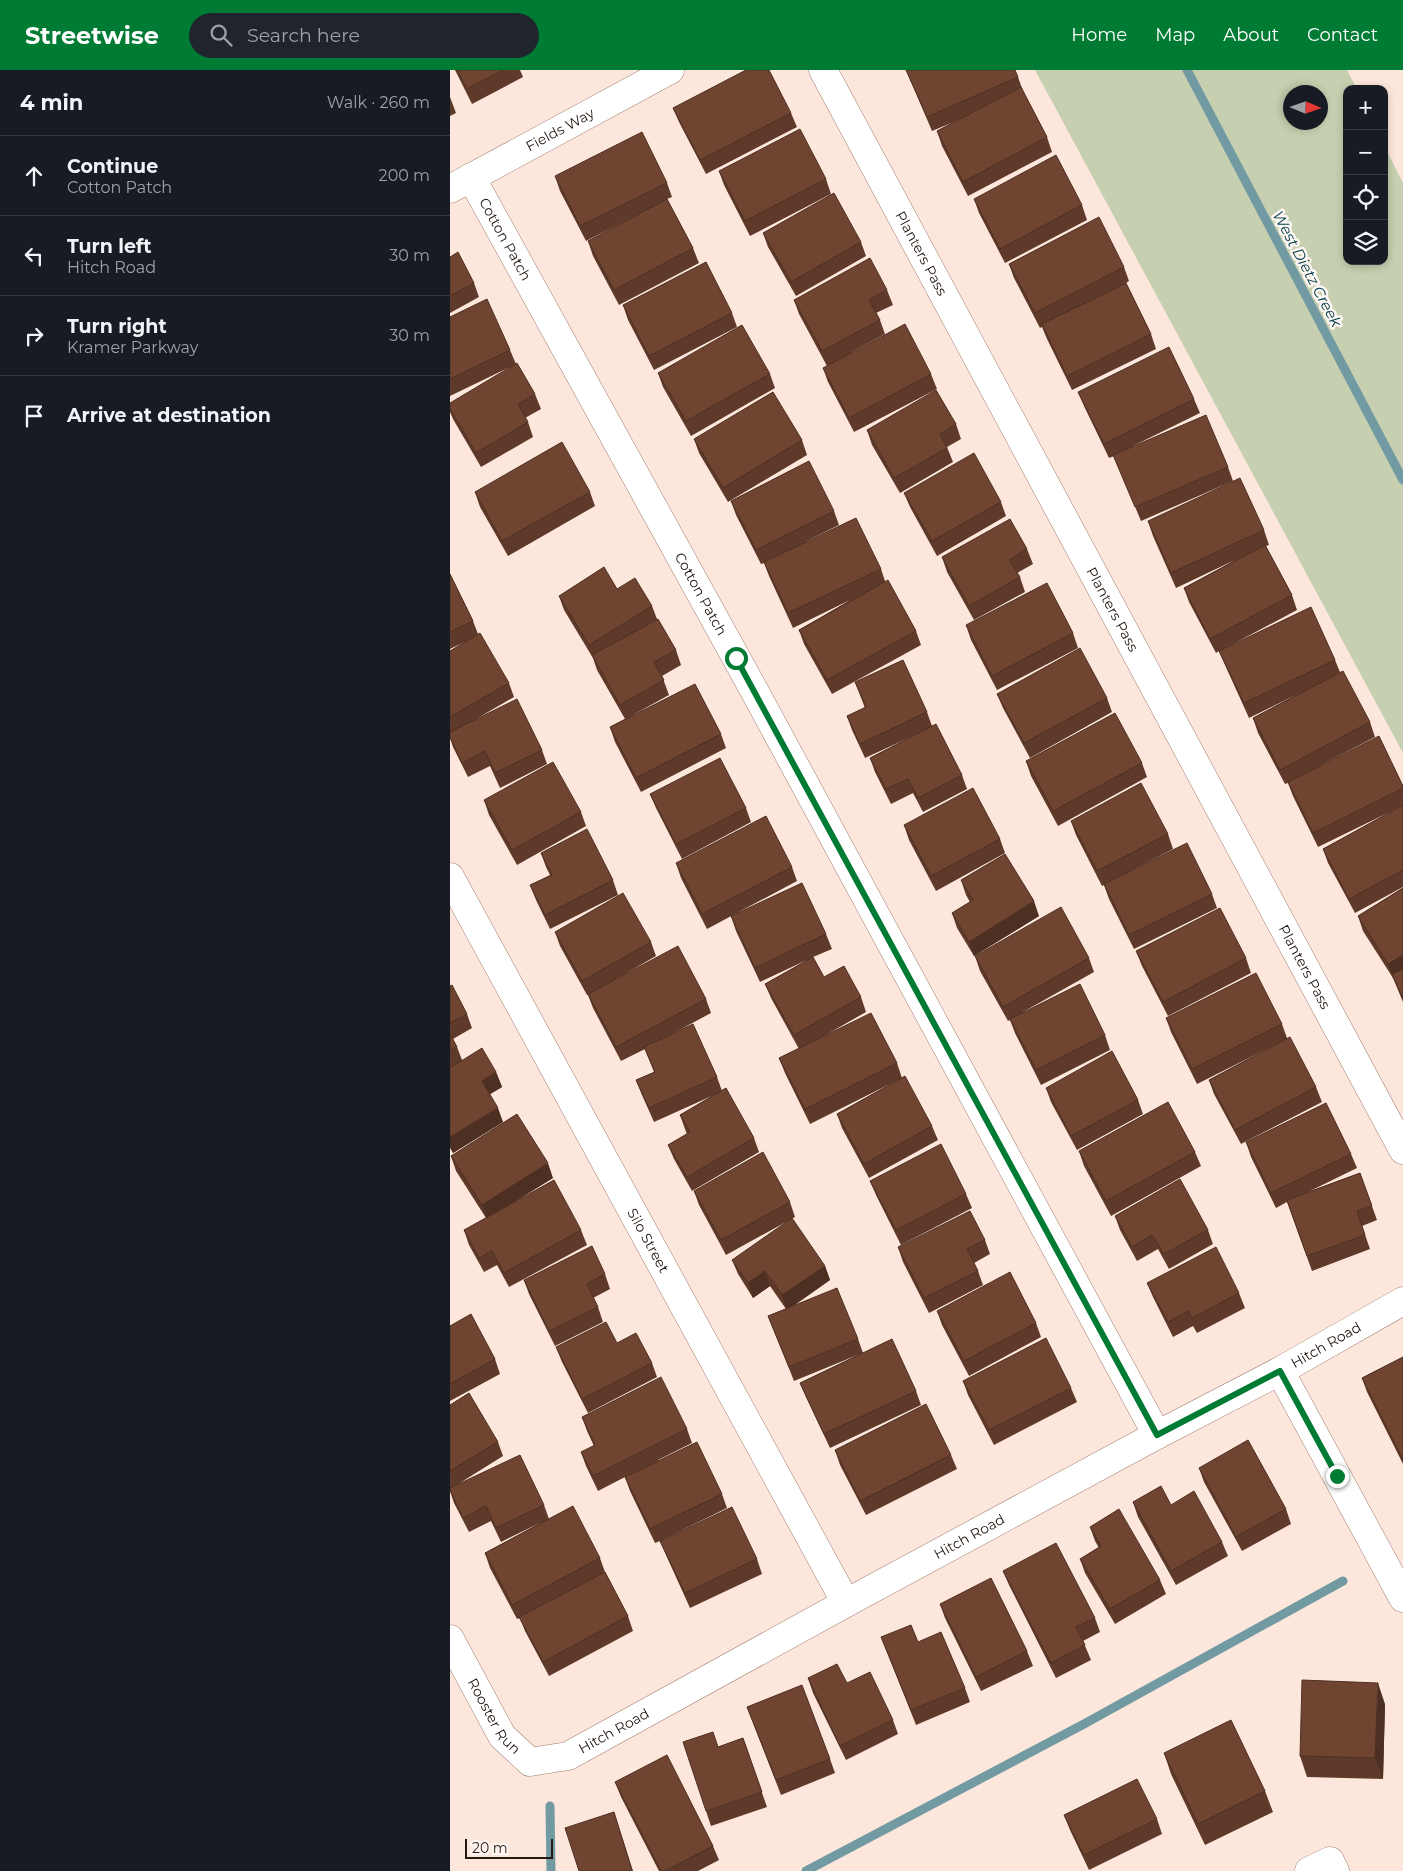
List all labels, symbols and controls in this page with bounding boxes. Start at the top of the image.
search box [189,13,539,58]
text: Streetwise [25,21,159,50]
icon: search [207,21,235,49]
text: Search here [247,24,360,47]
text: Home [1071,24,1127,46]
text: Map [1155,24,1195,46]
text: About [1223,24,1279,46]
text: Contact [1307,24,1378,46]
north arrow [1283,85,1328,130]
map controls [1343,85,1388,265]
button: + [1343,85,1388,130]
text: 4 min [20,90,83,115]
text: Walk · 260 m [327,93,430,112]
street label: Fields Way [523,104,598,155]
button: − [1343,130,1388,175]
text: Continue [67,155,158,178]
icon: ahead [20,162,48,190]
text: 200 m [379,166,430,185]
button: locate [1343,175,1388,220]
text: Cotton Patch [67,178,172,197]
street label: Cotton Patch [475,195,535,284]
water label: West Dietz Creek [1269,207,1347,331]
street label: Planters Pass [891,208,952,299]
button: layers [1343,220,1388,265]
text: Turn left [67,235,152,258]
icon: left [20,242,48,270]
text: 30 m [389,246,430,265]
text: Hitch Road [67,258,156,277]
text: Turn right [67,315,167,338]
icon: right [20,322,48,350]
text: 30 m [389,326,430,345]
text: Kramer Parkway [67,338,198,357]
icon: arrive [20,402,48,430]
text: Arrive at destination [67,404,271,427]
street label: Cotton Patch [671,549,731,638]
street label: Planters Pass [1083,564,1143,655]
route start [725,647,748,670]
street label: Planters Pass [1275,921,1335,1012]
street label: Silo Street [623,1205,673,1276]
street label: Hitch Road [1288,1318,1364,1372]
route end [1326,1465,1349,1488]
street label: Hitch Road [931,1510,1008,1563]
street label: Rooster Run [464,1675,524,1758]
street label: Hitch Road [575,1704,652,1757]
scale bar [465,1836,552,1859]
text: 20 m [472,1839,508,1857]

